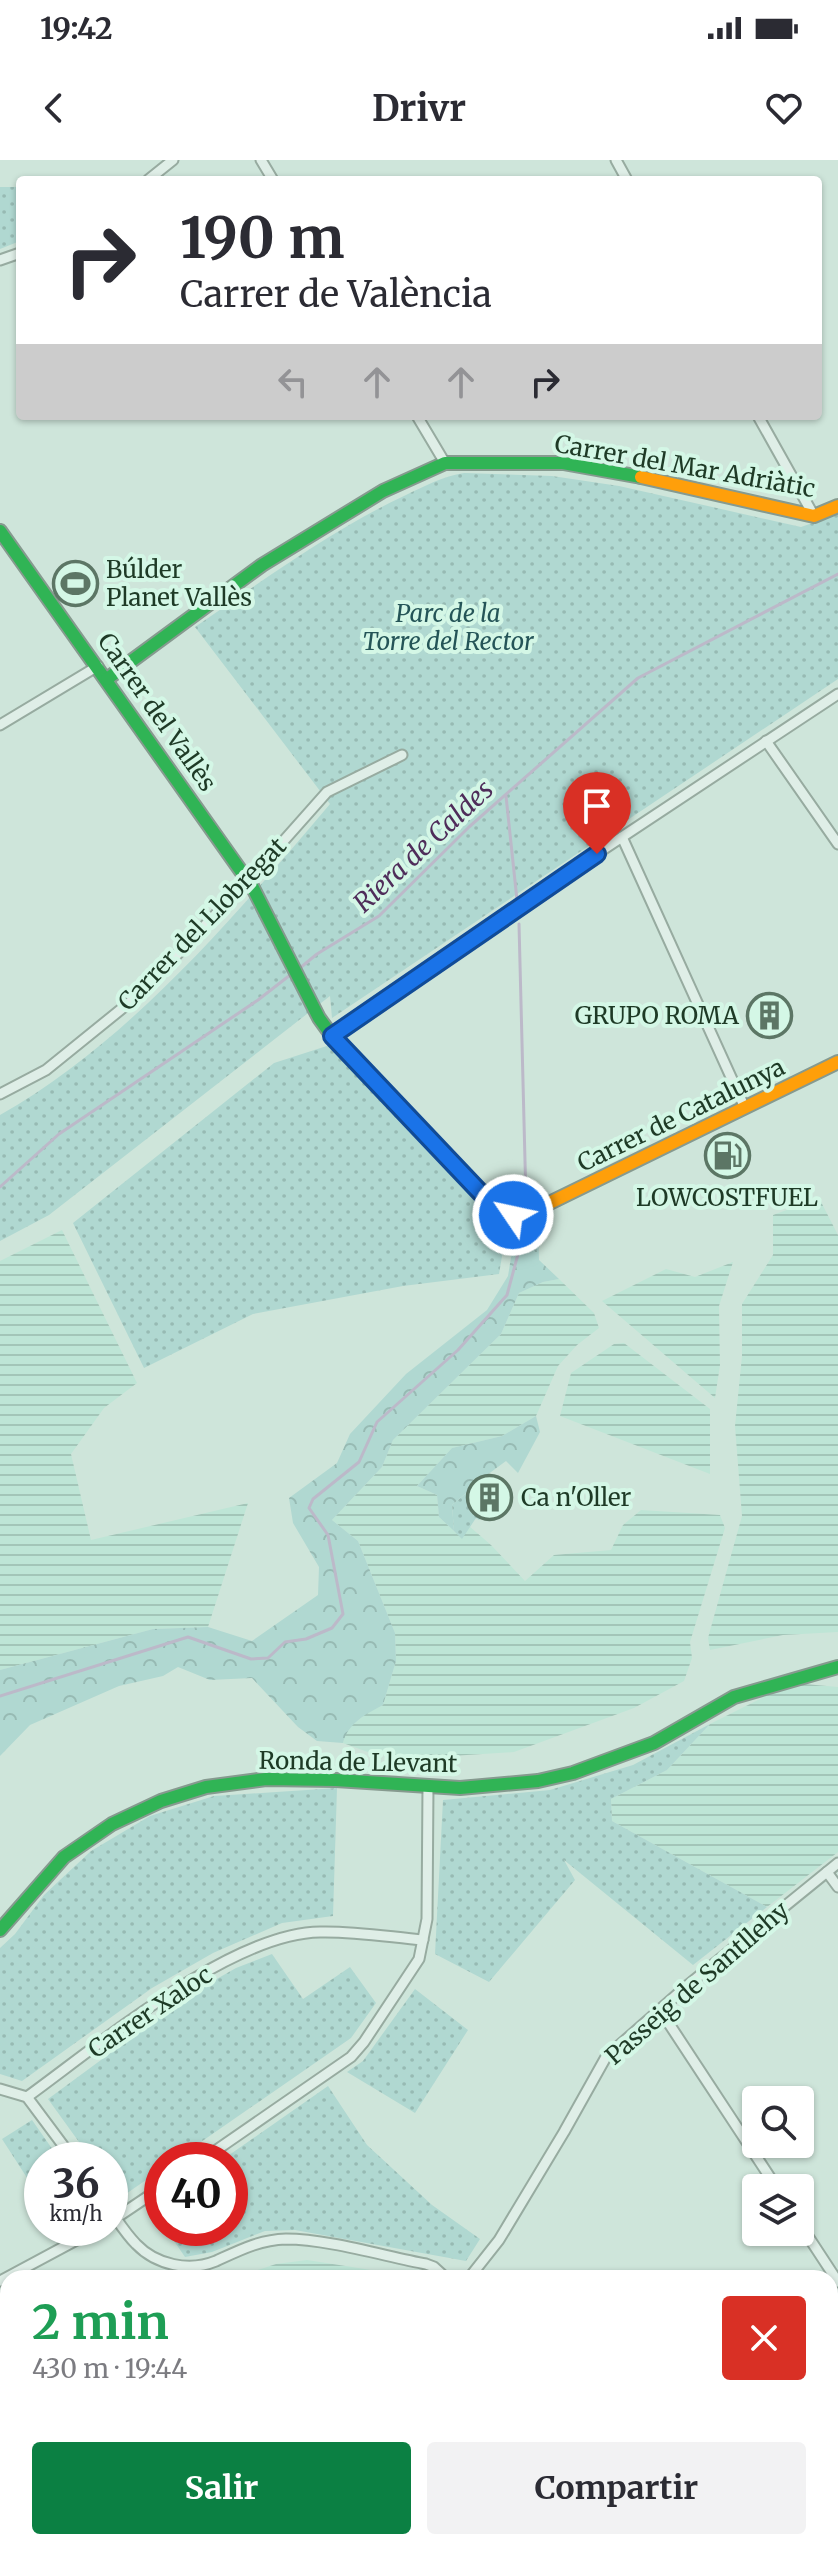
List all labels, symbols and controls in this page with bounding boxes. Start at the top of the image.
text: 19:42 [40,9,113,47]
icon: back [32,86,76,130]
text: Drivr [372,86,466,131]
icon: heart [762,86,806,130]
text: 190 m [180,203,345,273]
icon: right [48,208,152,312]
text: Carrer de València [180,272,492,317]
icon: left [271,360,315,404]
icon: ahead [355,360,399,404]
icon: ahead [439,360,483,404]
icon: right [523,360,567,404]
street label: Carrer del Mar Adriàtic [552,428,818,504]
place label: Búlder Planet Vallès [106,554,252,613]
sports icon: Búlder Planet Vallès [51,559,99,607]
park label: Parc de la Torre del Rector [362,598,535,657]
street label: Carrer del Vallès [91,627,223,797]
pin [563,772,631,854]
water label: Riera de Caldes [346,773,500,919]
icon: arrive [575,784,619,828]
street label: Carrer del Llobregat [111,830,293,1017]
building icon: GRUPO ROMA [746,991,794,1039]
place label: GRUPO ROMA [575,1000,740,1031]
street label: Carrer de Catalunya [572,1051,790,1179]
fuel station icon: LOWCOSTFUEL [703,1131,751,1179]
position arrow [471,1173,555,1257]
place label: LOWCOSTFUEL [636,1182,818,1213]
building icon: Ca n'Oller [466,1473,514,1521]
place label: Ca n'Oller [521,1482,632,1513]
street label: Ronda de Llevant [258,1745,458,1779]
street label: Passeig de Santllehy [599,1895,795,2071]
street label: Carrer Xaloc [82,1959,218,2065]
map controls [742,2086,814,2246]
button: search [742,2086,814,2158]
speed limit sign: 40 [144,2142,248,2246]
text: 36 [52,2159,100,2209]
button: layers [742,2174,814,2246]
text: km/h [50,2201,102,2226]
text: 2 min [32,2292,169,2352]
button: close [722,2296,806,2380]
text: 430 m · 19:44 [32,2352,187,2385]
button: Salir [32,2442,411,2534]
button: Compartir [427,2442,806,2534]

